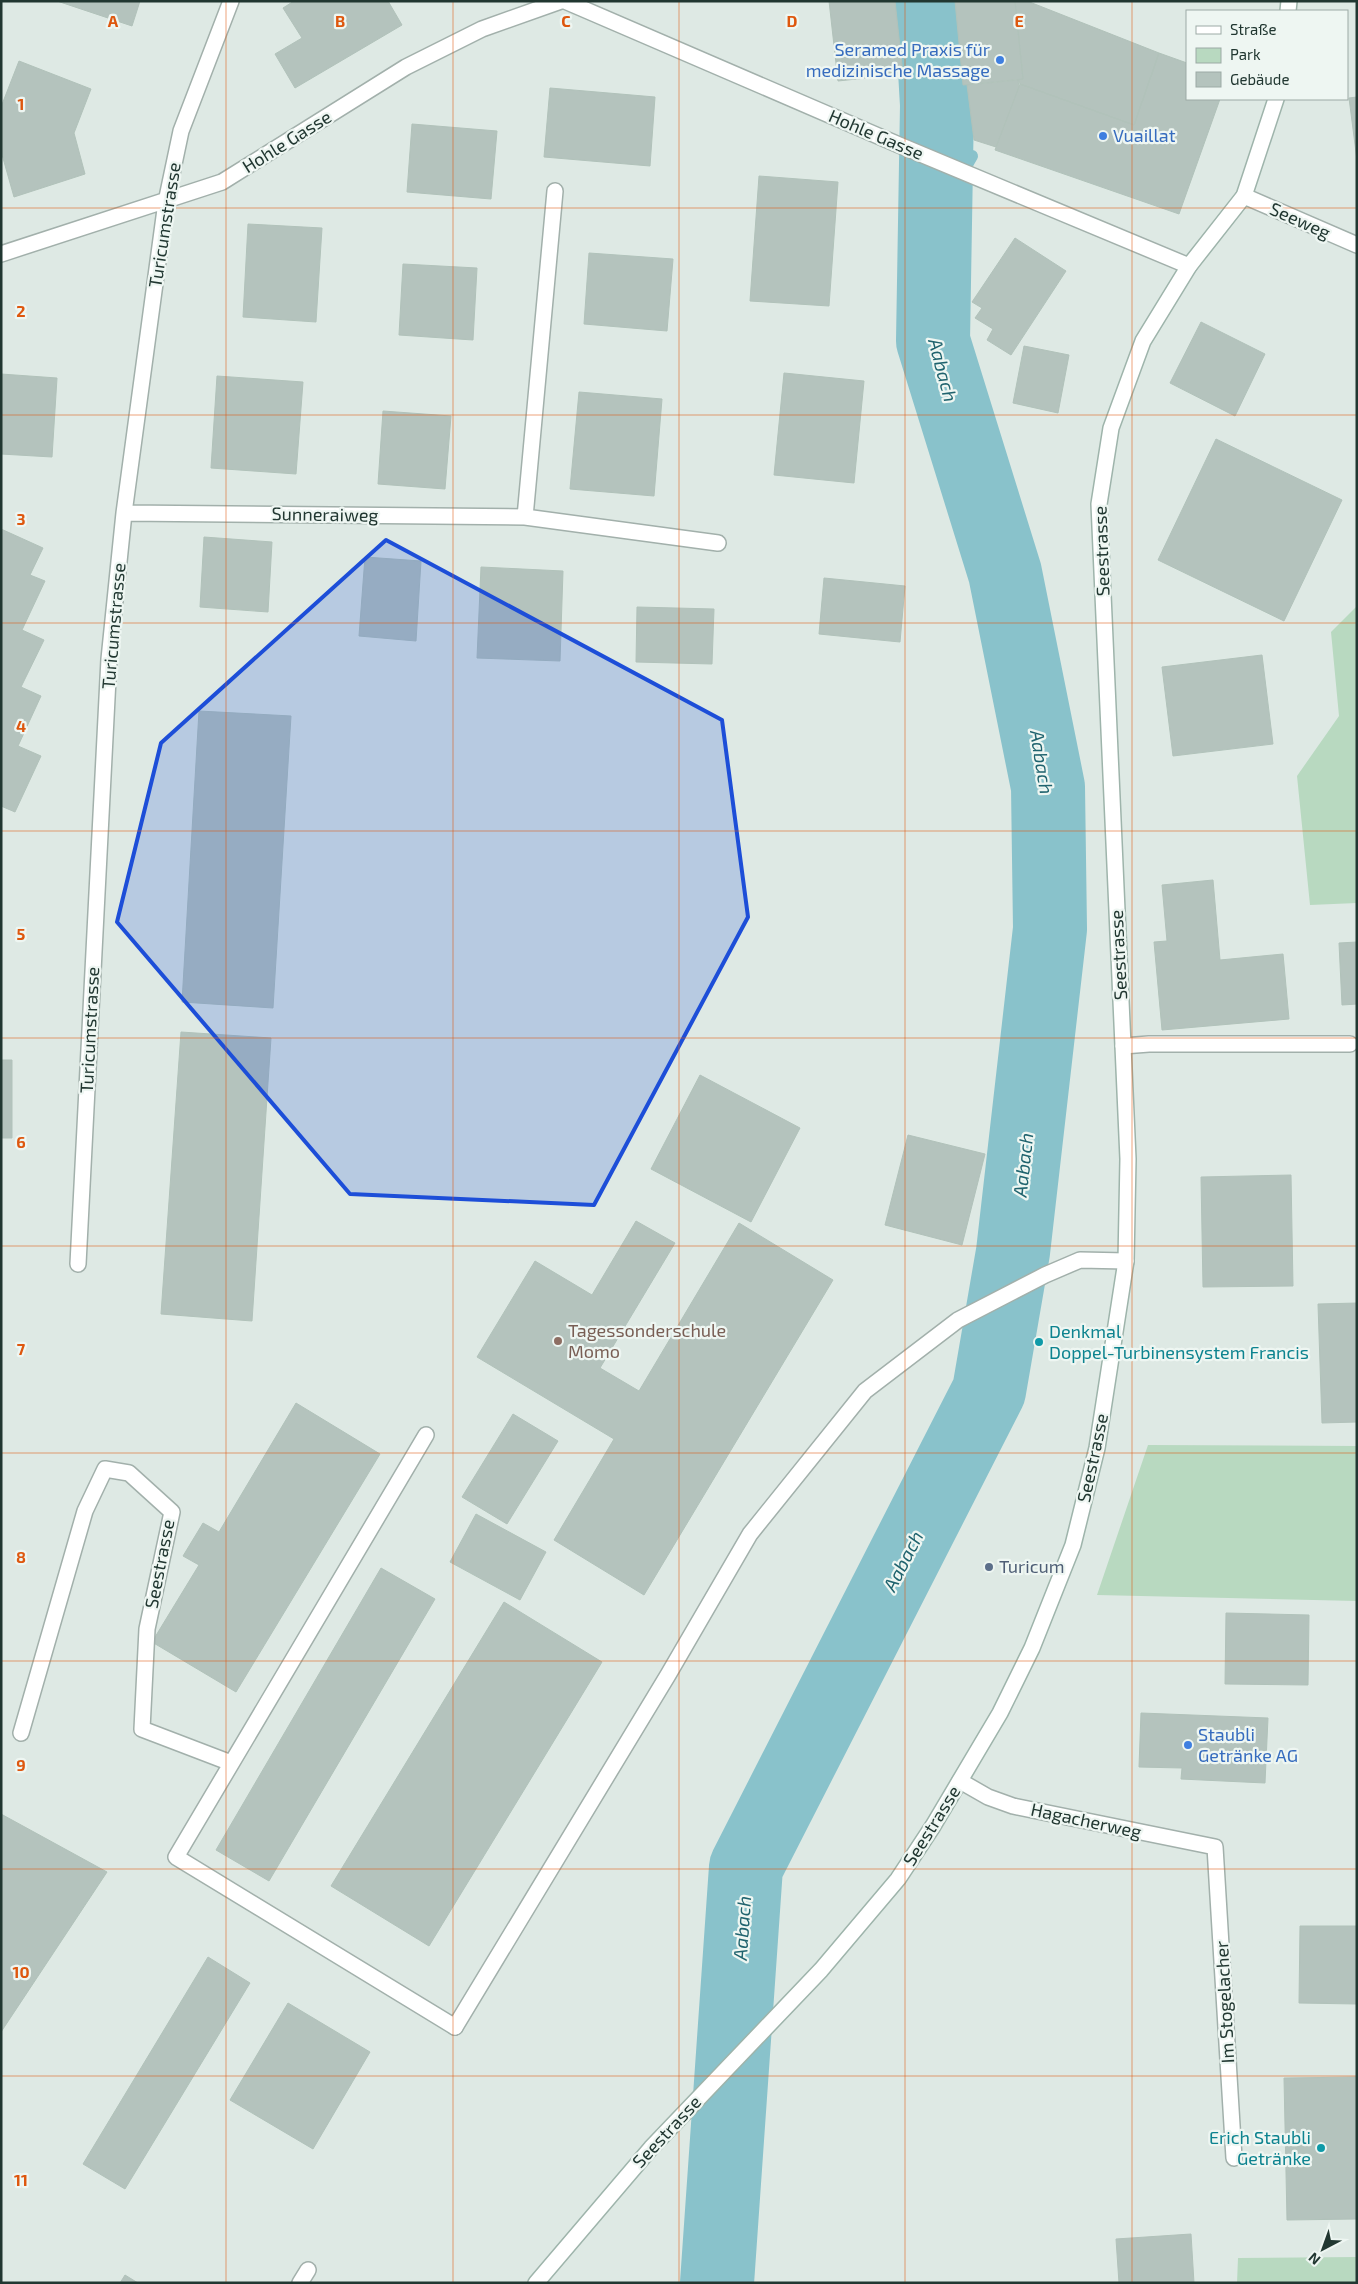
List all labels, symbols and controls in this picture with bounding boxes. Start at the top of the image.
legend [1186,10,1348,100]
text: A [108,11,119,30]
text: B [335,11,345,30]
text: C [561,11,571,30]
text: D [787,11,798,30]
text: E [1014,11,1024,30]
text: Straße [1230,20,1276,38]
place label: Seramed Praxis für medizinische Massage [806,38,990,81]
text: Park [1230,45,1261,63]
marker: Seramed Praxis für medizinische Massage [994,54,1006,66]
text: Gebäude [1230,70,1289,88]
text: 1 [18,94,24,113]
street label: Hohle Gasse [826,104,927,164]
street label: Hohle Gasse [238,105,335,177]
place label: Vuaillat [1113,124,1176,146]
marker: Vuaillat [1097,130,1109,142]
street label: Turicumstrasse [143,161,185,289]
street label: Seeweg [1267,197,1334,243]
text: 2 [16,301,26,320]
water label: Aabach [924,335,963,404]
street label: Sunneraiweg [271,502,379,526]
street label: Seestrasse [1088,505,1114,597]
text: 3 [16,509,26,528]
street label: Turicumstrasse [97,562,129,690]
text: 4 [16,716,26,735]
water label: Aabach [1026,727,1059,796]
street label: Seestrasse [1105,909,1131,1001]
text: 5 [17,924,26,943]
street label: Turicumstrasse [75,966,103,1094]
text: 6 [16,1132,26,1151]
water label: Aabach [1008,1132,1037,1199]
place label: Tagessonderschule Momo [568,1319,726,1362]
place label: Denkmal Doppel-Turbinensystem Francis [1049,1320,1309,1363]
marker: Tagessonderschule Momo [552,1335,564,1347]
marker: Denkmal Doppel-Turbinensystem Francis [1033,1336,1045,1348]
text: 7 [17,1339,26,1358]
street label: Seestrasse [1072,1411,1112,1504]
street label: Seestrasse [140,1517,178,1610]
water label: Aabach [877,1527,927,1596]
text: 8 [16,1547,26,1566]
place label: Turicum [999,1555,1065,1577]
marker: Turicum [983,1561,995,1573]
place label: Staubli Getränke AG [1198,1723,1298,1766]
marker: Staubli Getränke AG [1182,1739,1194,1751]
text: 9 [16,1755,26,1774]
street label: Seestrasse [898,1781,964,1870]
street label: Hagacherweg [1029,1798,1143,1842]
water label: Aabach [728,1895,755,1962]
street label: Im Stogelacher [1210,1940,1238,2064]
text: 10 [12,1962,30,1981]
street label: Seestrasse [627,2091,705,2172]
place label: Erich Staubli Getränke [1209,2126,1311,2169]
marker: Erich Staubli Getränke [1315,2142,1327,2154]
text: 11 [14,2170,28,2189]
north arrow [1298,2224,1348,2274]
text: N [1305,2249,1324,2269]

